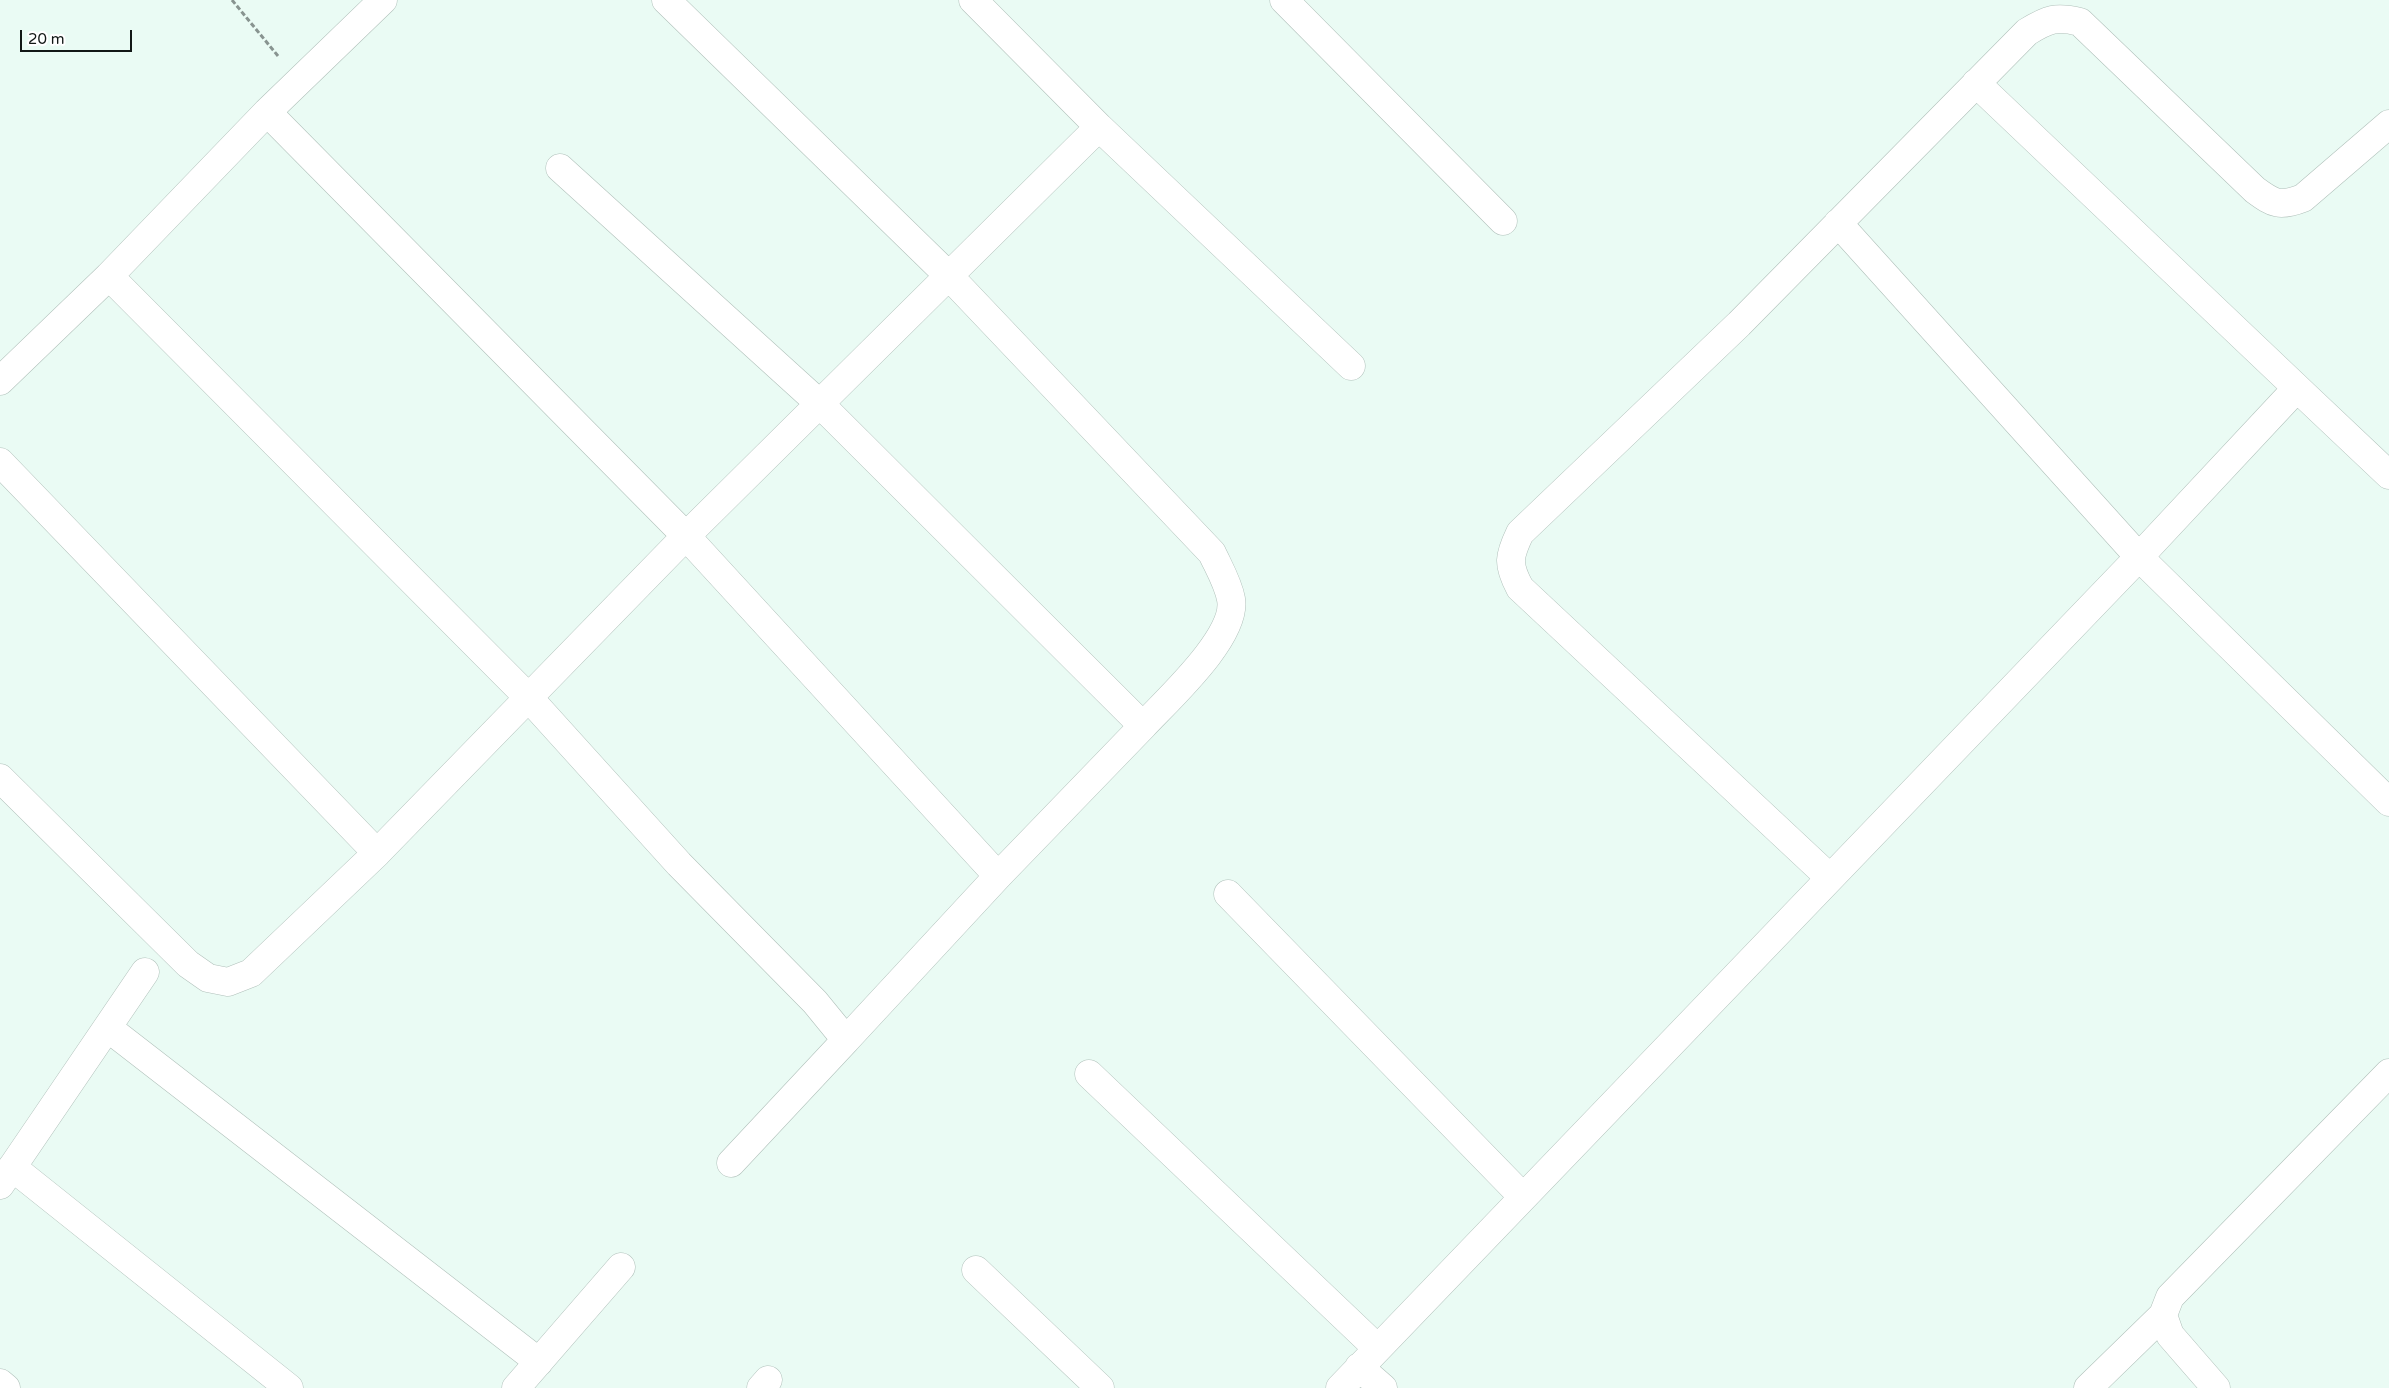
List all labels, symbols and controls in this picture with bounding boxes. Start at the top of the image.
scale bar [22,20,135,52]
text: 20 m [28,30,65,48]

